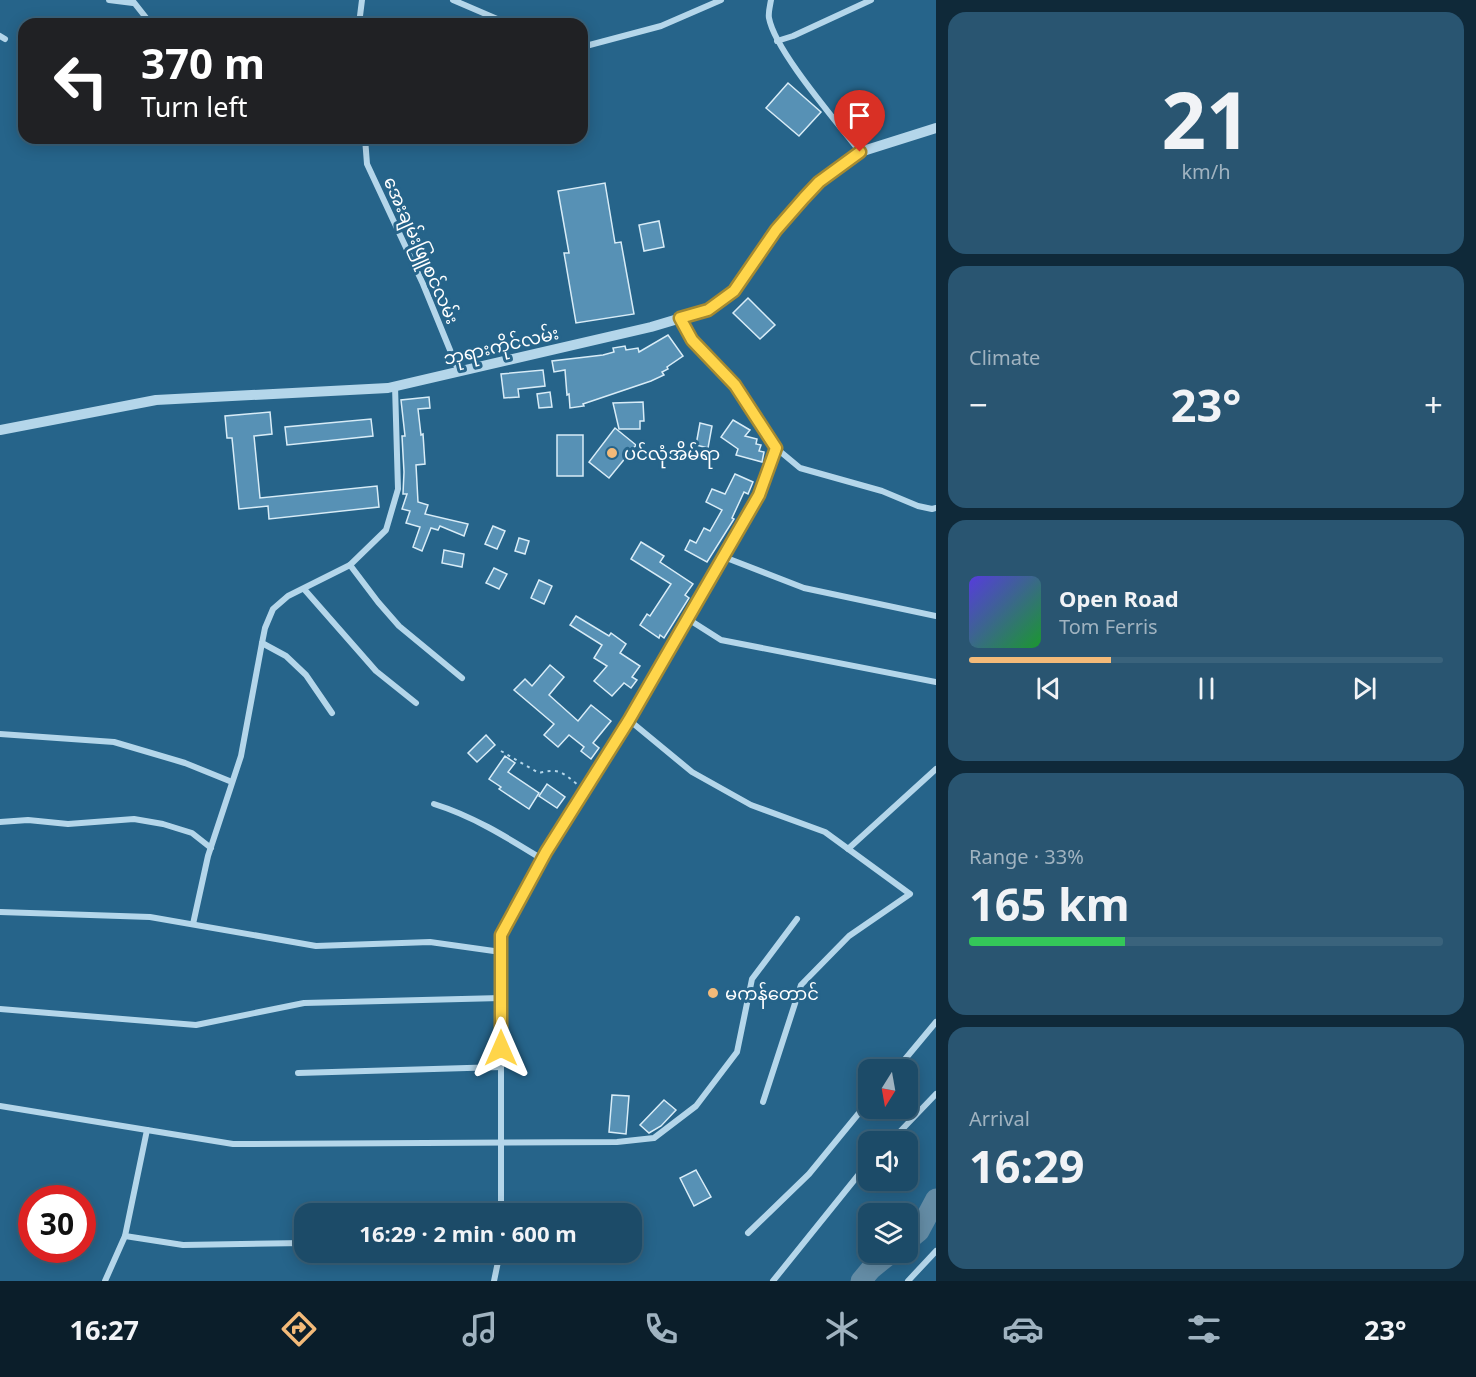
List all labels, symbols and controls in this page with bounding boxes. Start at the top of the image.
text: 370 m [141,34,265,91]
icon: left [42,42,120,120]
text: 21 [1161,66,1251,172]
text: Turn left [141,88,247,125]
pin [834,90,885,152]
icon: arrive [843,99,876,132]
text: km/h [1181,158,1231,185]
street label: အေးချမ်းဖြူစင်လမ်း [375,173,465,329]
street label: ဘုရားကိုင်လမ်း [441,319,562,374]
text: Climate [969,344,1040,371]
text: 23° [1171,374,1241,435]
text: − [969,382,988,427]
text: + [1424,382,1443,427]
place label: ပင်လုံအိမ်ရာ [624,440,720,469]
marker: ပင်လုံအိမ်ရာ [605,446,619,460]
text: Open Road [1059,583,1179,613]
text: Tom Ferris [1059,613,1158,640]
icon: previous [1032,672,1065,705]
icon: pause [1190,672,1223,705]
icon: next [1348,672,1381,705]
text: Range · 33% [969,843,1084,870]
text: 165 km [969,873,1130,934]
place label: မကန်တောင် [725,981,819,1009]
marker: မကန်တောင် [706,986,720,1000]
position arrow [469,1016,533,1080]
north arrow [858,1059,918,1119]
map controls [858,1059,918,1263]
text: Arrival [969,1105,1030,1132]
button: sound [858,1131,918,1191]
text: 16:29 [969,1135,1085,1196]
speed limit sign: 30 [18,1185,96,1263]
button: layers [858,1203,918,1263]
text: 16:29 · 2 min · 600 m [359,1218,577,1248]
icon: directions [278,1308,320,1350]
icon: music [459,1308,501,1350]
icon: phone [640,1308,682,1350]
icon: climate [821,1308,863,1350]
icon: car [1002,1308,1044,1350]
icon: filters [1183,1308,1225,1350]
text: 16:27 [70,1311,139,1348]
text: 23° [1364,1311,1406,1348]

